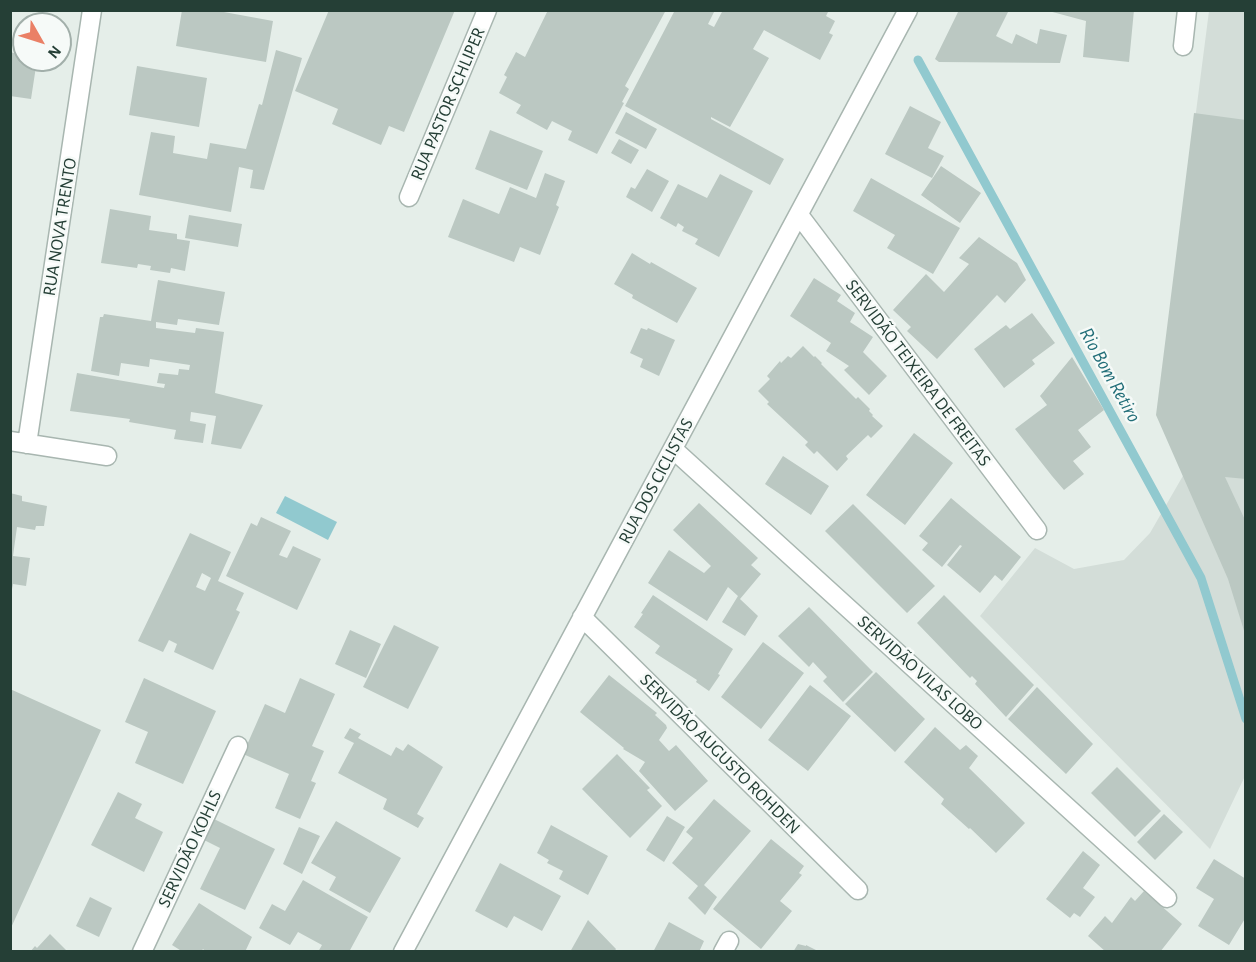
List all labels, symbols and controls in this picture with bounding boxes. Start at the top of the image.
north arrow [12,12,72,72]
street label: RUA PASTOR SCHLIPER [406,24,490,184]
text: N [45,43,64,61]
street label: RUA NOVA TRENTO [38,157,82,297]
street label: SERVIDÃO TEIXEIRA DE FREITAS [841,275,995,471]
water label: Rio Bom Retiro [1074,323,1146,427]
street label: RUA DOS CICLISTAS [614,415,698,547]
street label: SERVIDÃO VILAS LOBO [853,611,987,735]
street label: SERVIDÃO AUGUSTO ROHDEN [635,669,805,839]
street label: SERVIDÃO KOHLS [153,787,227,911]

